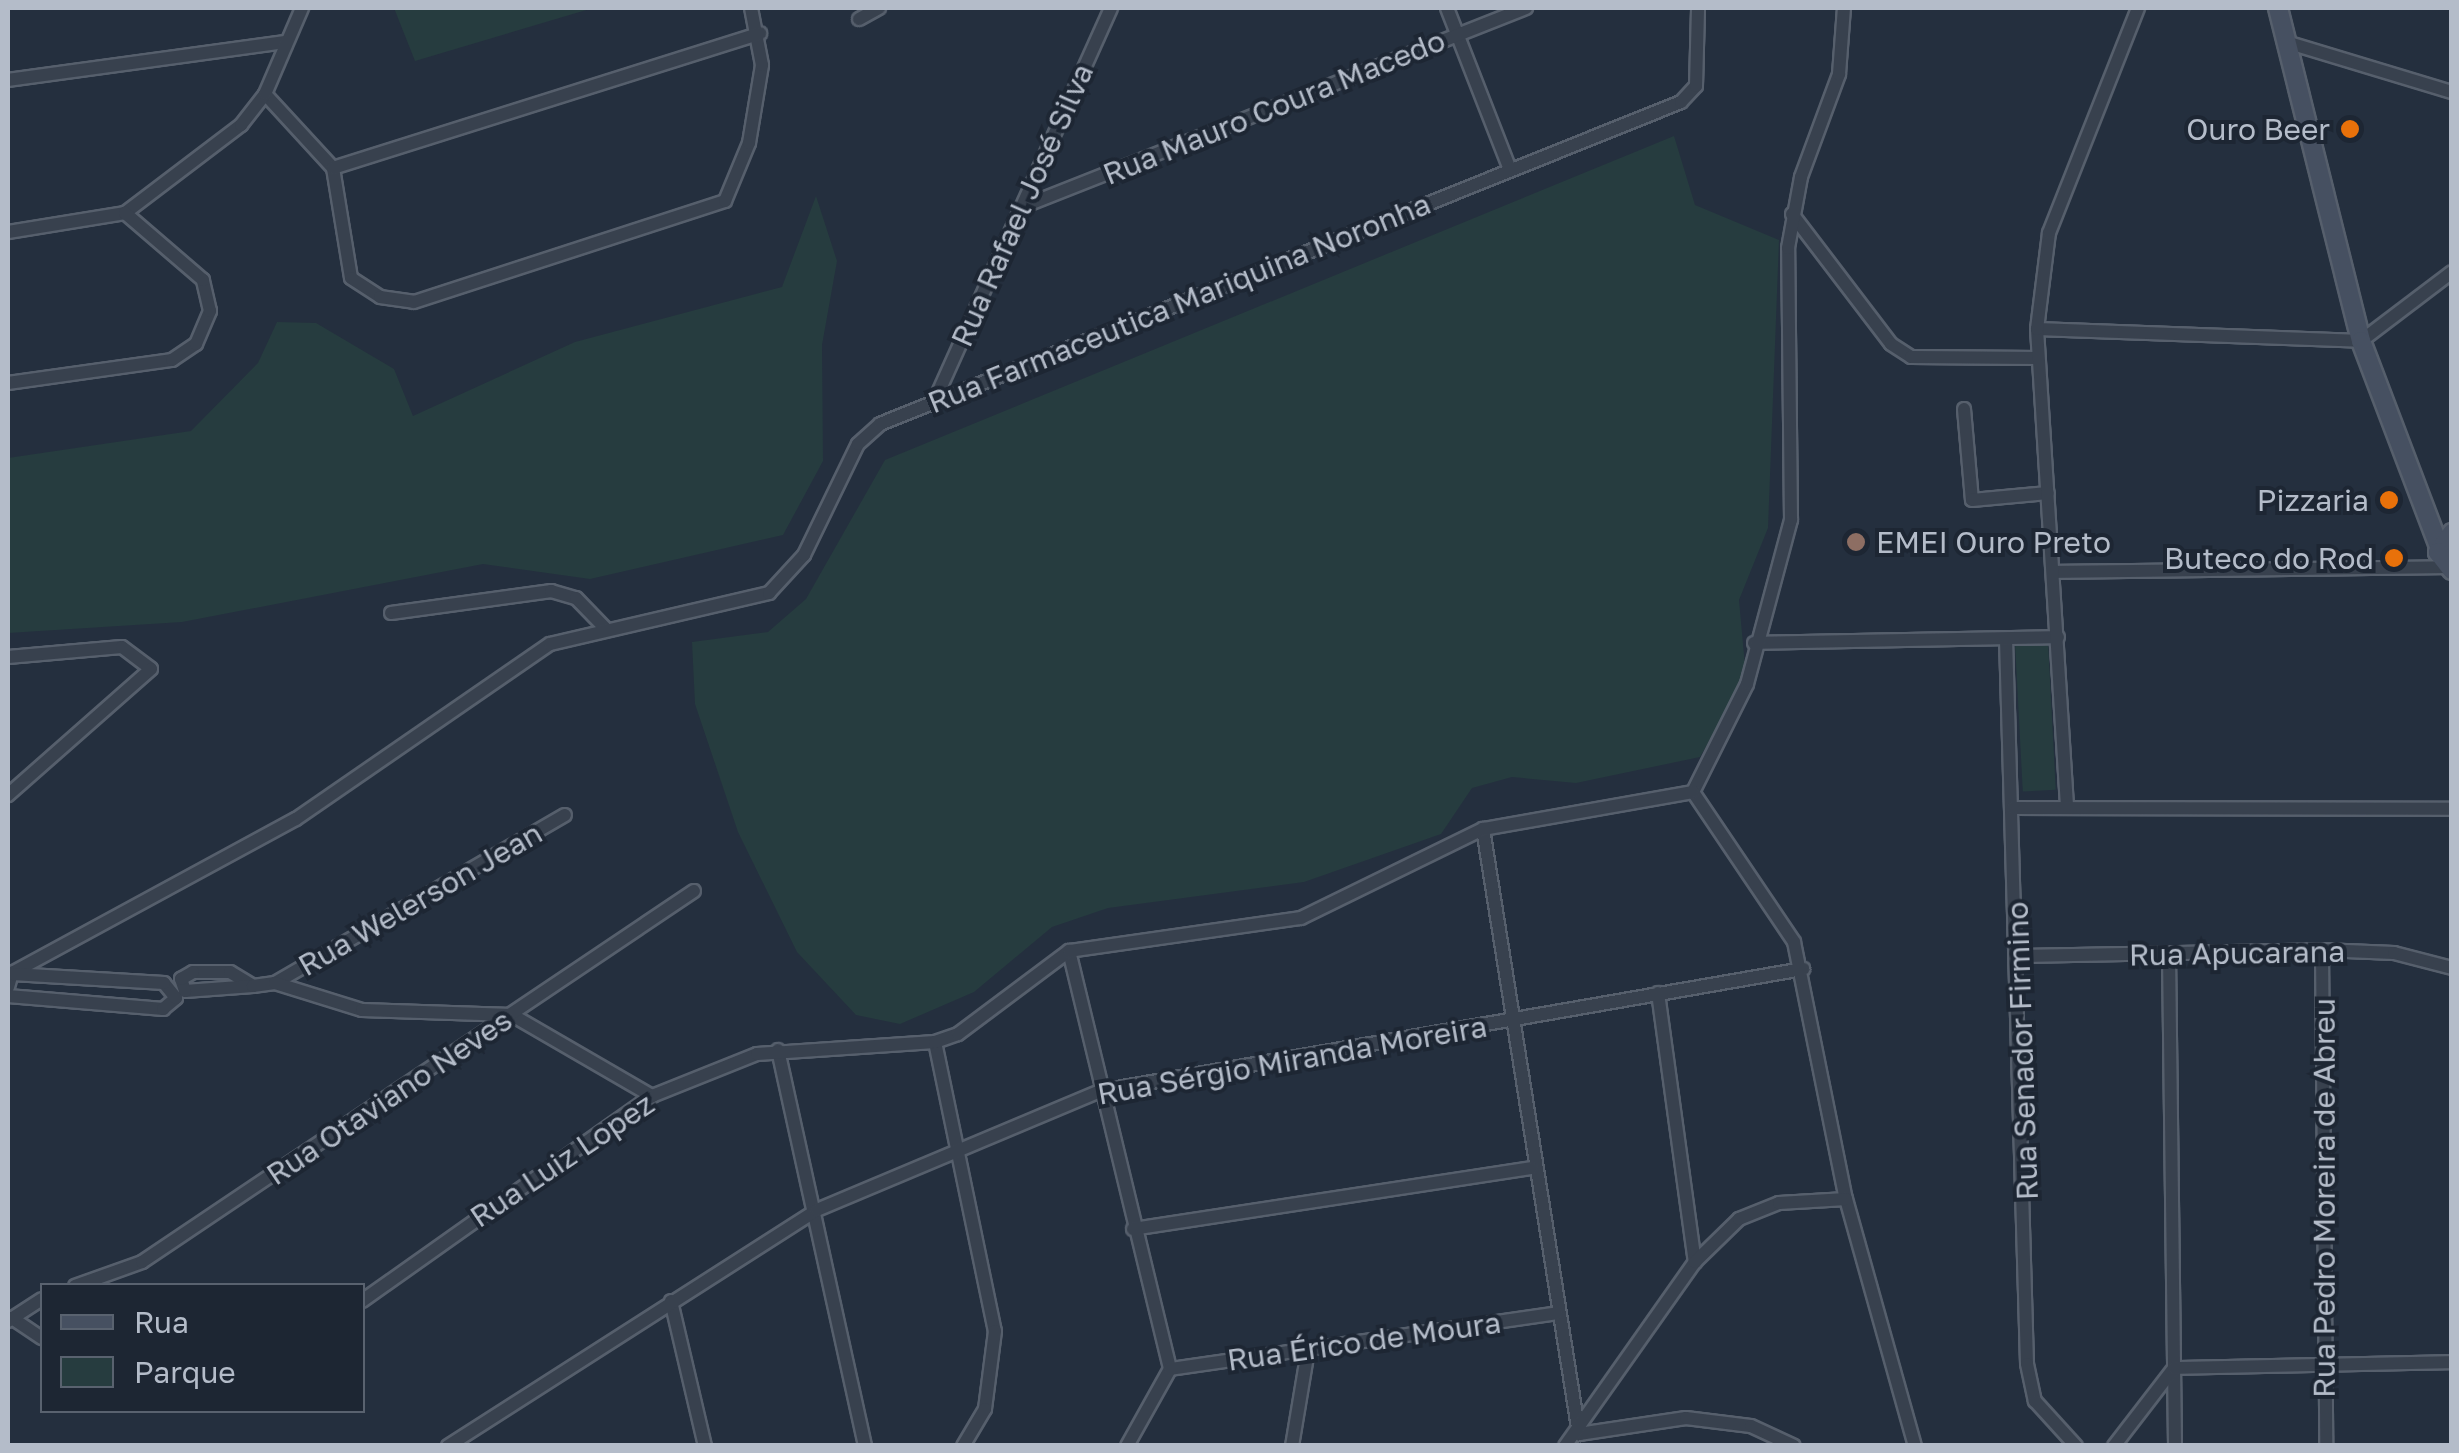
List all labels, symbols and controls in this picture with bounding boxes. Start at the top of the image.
street label: Rua Mauro Coura Macedo [1098,22,1450,192]
street label: Rua Rafael José Silva [943,58,1101,352]
place label: Ouro Beer [2186,111,2330,147]
marker: Ouro Beer [2339,118,2361,140]
street label: Rua Farmaceutica Mariquina Noronha [923,185,1435,421]
place label: Pizzaria [2257,482,2369,518]
marker: Pizzaria [2378,489,2400,511]
place label: EMEI Ouro Preto [1876,524,2111,560]
marker: EMEI Ouro Preto [1845,531,1867,553]
place label: Buteco do Rod [2164,540,2374,576]
marker: Buteco do Rod [2383,547,2405,569]
street label: Rua Welerson Jean [292,815,548,983]
street label: Rua Senador Firmino [1999,901,2045,1201]
street label: Rua Apucarana [2129,933,2345,973]
street label: Rua Pedro Moreira de Abreu [2306,998,2342,1398]
street label: Rua Otaviano Neves [260,1002,518,1192]
street label: Rua Sérgio Miranda Moreira [1094,1008,1490,1112]
street label: Rua Luiz Lopez [463,1085,661,1235]
legend [40,1283,365,1413]
text: Rua [134,1304,189,1340]
street label: Rua Érico de Moura [1225,1304,1503,1378]
text: Parque [134,1354,236,1390]

